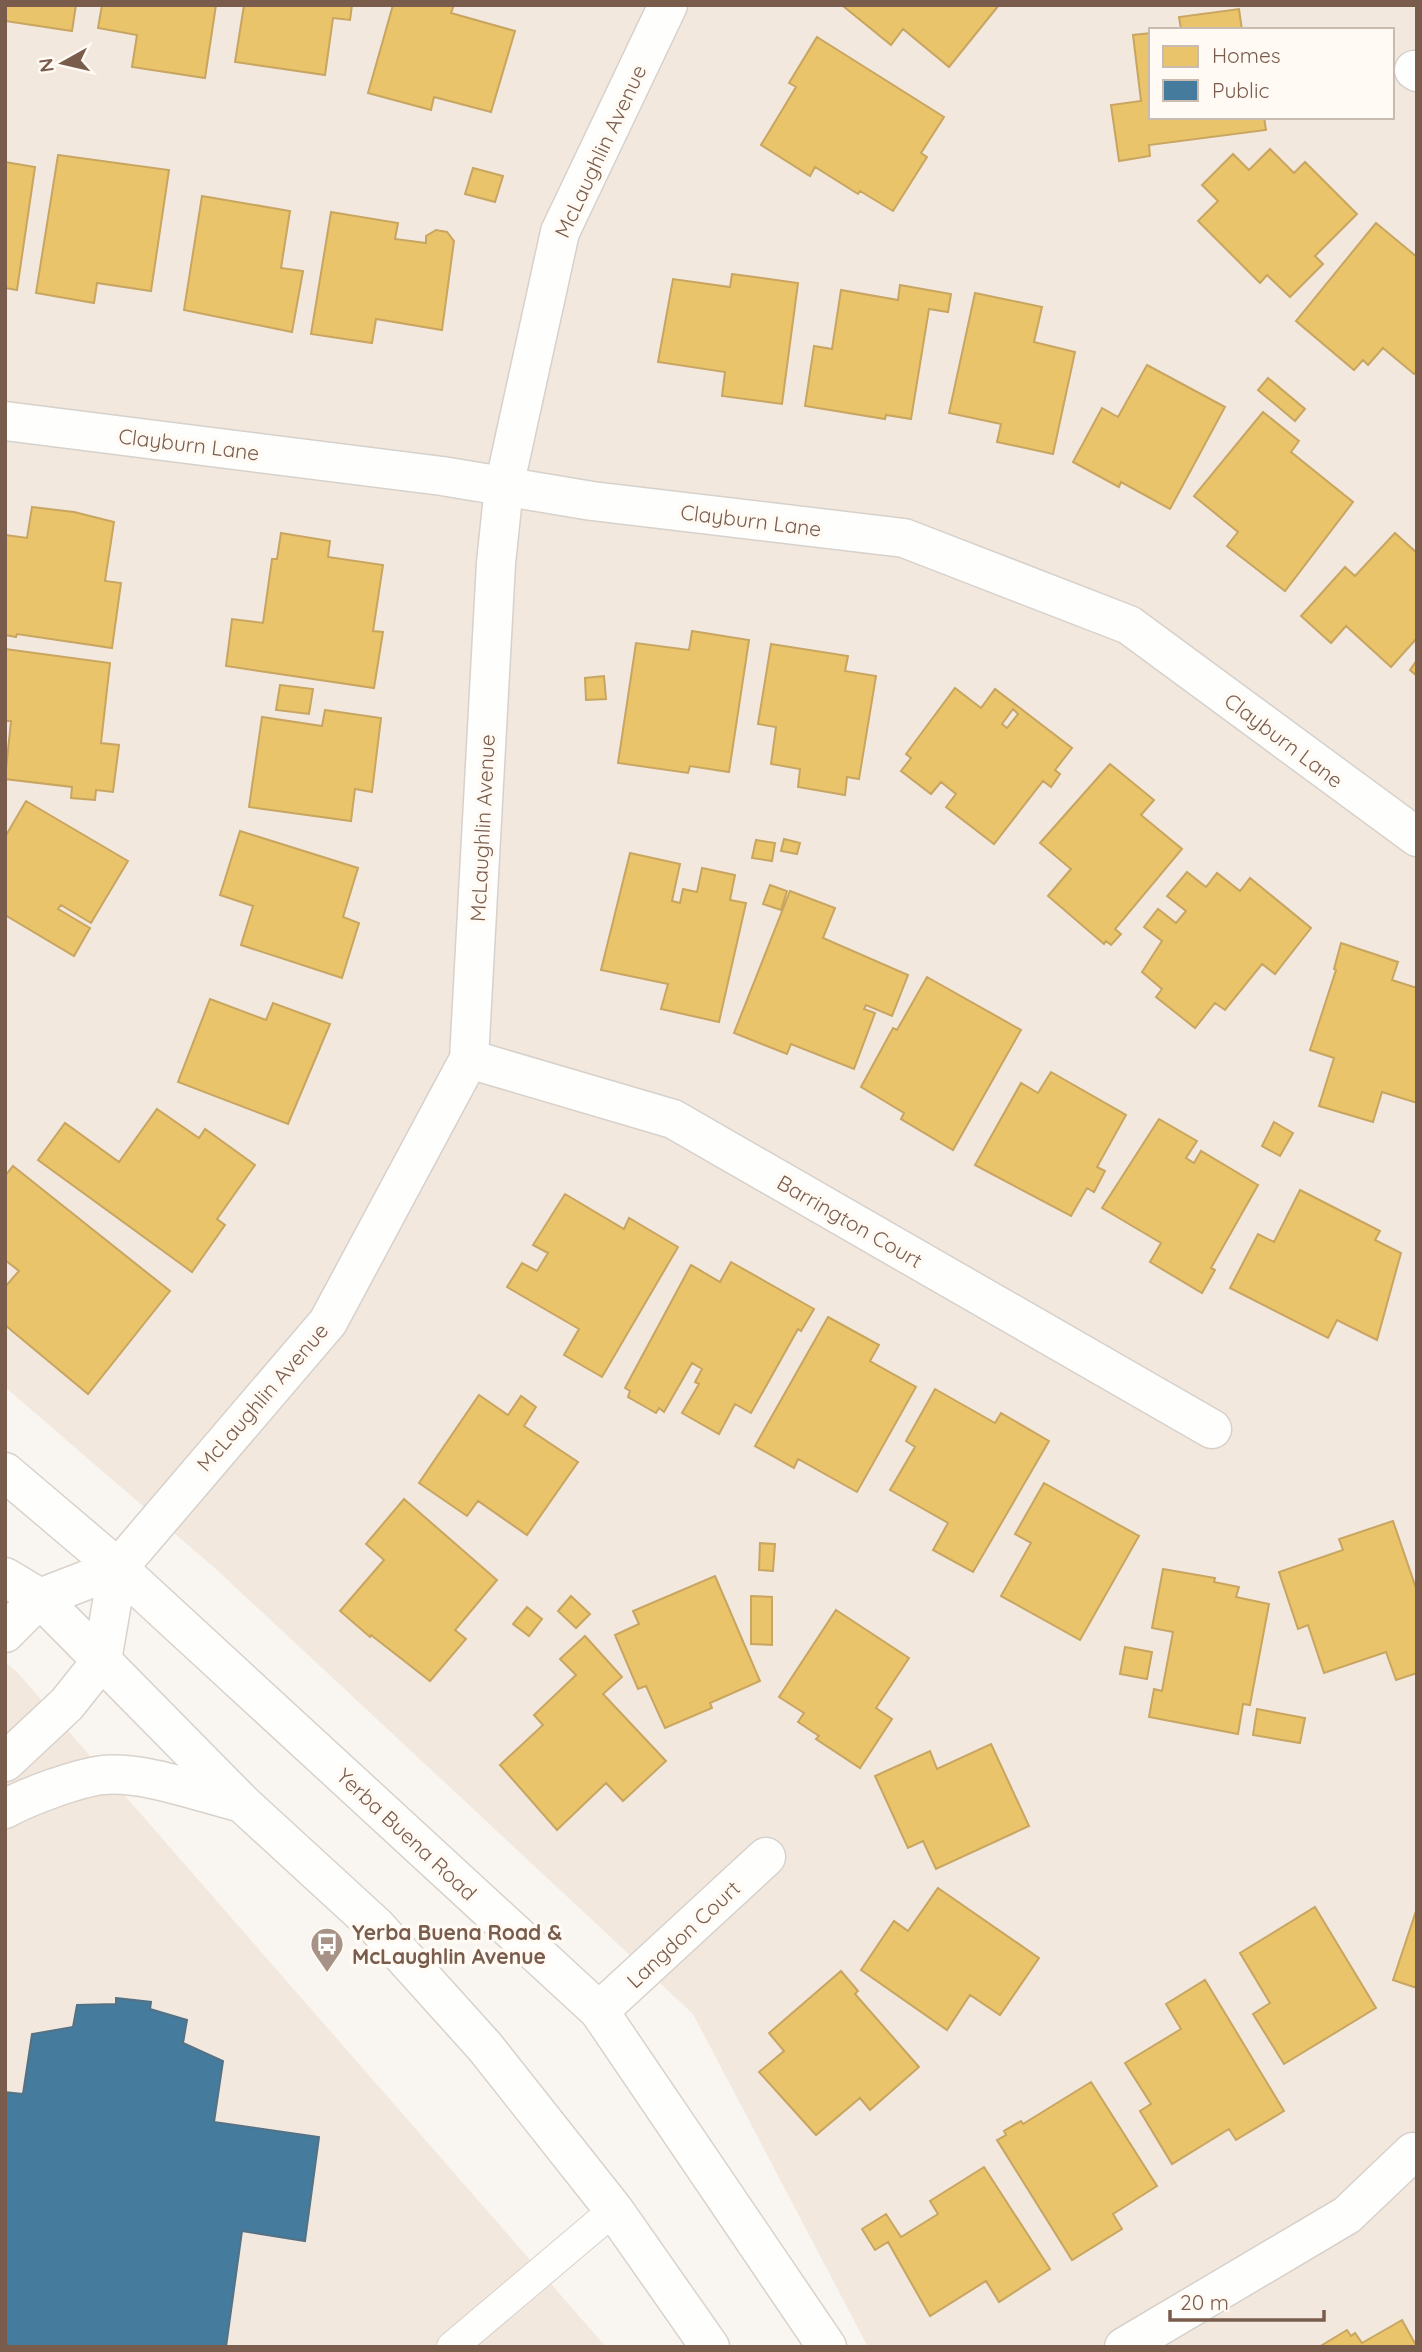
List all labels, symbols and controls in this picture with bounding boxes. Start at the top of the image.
north arrow [28,28,98,98]
legend [1149,28,1394,119]
text: Homes [1212,42,1281,68]
text: N [33,57,59,74]
street label: McLaughlin Avenue [549,60,651,242]
text: Public [1212,77,1269,103]
street label: Clayburn Lane [117,422,261,466]
street label: Clayburn Lane [679,498,823,542]
street label: Clayburn Lane [1220,687,1348,793]
street label: McLaughlin Avenue [464,734,500,922]
street label: Barrington Court [773,1169,927,1273]
street label: McLaughlin Avenue [191,1318,333,1476]
street label: Yerba Buena Road [332,1762,482,1906]
street label: Langdon Court [621,1875,745,1993]
place label: Yerba Buena Road & McLaughlin Avenue [352,1919,562,1969]
bus stop icon: Yerba Buena Road & McLaughlin Avenue [308,1925,346,1974]
scale bar [1170,2278,1324,2322]
text: 20 m [1180,2289,1229,2315]

